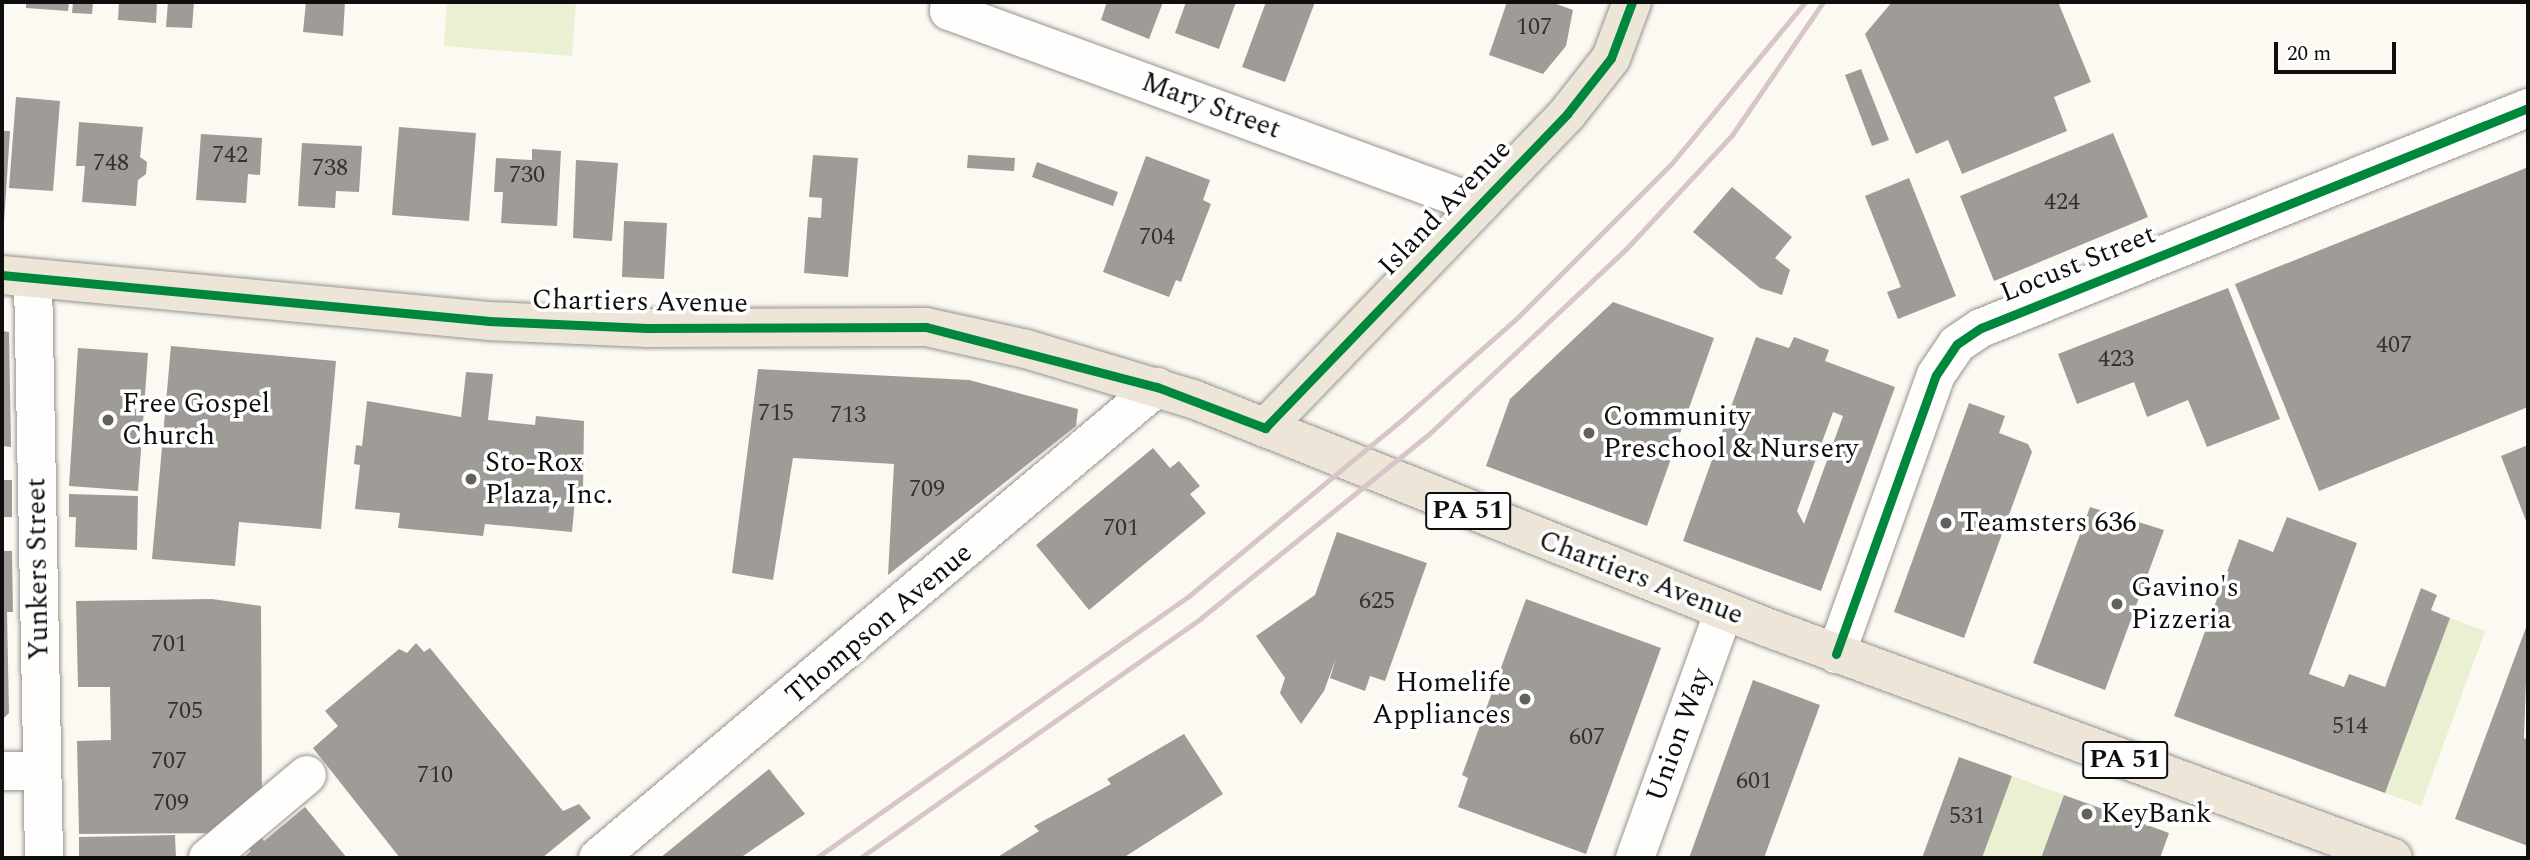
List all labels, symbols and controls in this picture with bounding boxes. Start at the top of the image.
house number: 107 [1516,14,1552,42]
scale bar [2278,28,2400,72]
text: 20 m [2287,38,2331,70]
street label: Mary Street [1137,65,1285,147]
street label: Island Avenue [1372,133,1518,283]
house number: 742 [212,142,248,170]
house number: 748 [93,150,129,178]
house number: 738 [312,155,348,183]
house number: 730 [509,162,545,190]
house number: 424 [2044,189,2080,217]
street label: Locust Street [1996,218,2160,310]
house number: 704 [1139,224,1175,252]
street label: Chartiers Avenue [532,283,748,321]
house number: 407 [2376,332,2412,360]
house number: 423 [2098,346,2134,374]
place label: Free Gospel Church [122,387,270,453]
house number: 715 [758,400,794,428]
place label: Community Preschool & Nursery [1603,400,1859,466]
house number: 713 [830,402,866,430]
marker: Free Gospel Church [100,412,116,428]
marker: Community Preschool & Nursery [1581,425,1597,441]
place label: Sto-Rox Plaza, Inc. [485,446,613,512]
marker: Sto-Rox Plaza, Inc. [463,471,479,487]
house number: 709 [909,476,945,504]
street label: Yunkers Street [20,477,56,661]
road number: PA 51 [1424,489,1512,534]
place label: Teamsters 636 [1960,506,2136,540]
house number: 701 [1103,515,1139,543]
marker: Teamsters 636 [1938,515,1954,531]
street label: Chartiers Avenue [1534,524,1748,632]
street label: Thompson Avenue [779,536,979,712]
place label: Gavino's Pizzeria [2131,571,2239,637]
house number: 625 [1359,588,1395,616]
marker: Gavino's Pizzeria [2109,596,2125,612]
house number: 701 [151,631,187,659]
street label: Union Way [1639,664,1719,806]
place label: Homelife Appliances [1372,666,1511,732]
marker: Homelife Appliances [1517,691,1533,707]
house number: 705 [167,698,203,726]
house number: 514 [2332,713,2368,741]
house number: 607 [1569,724,1605,752]
road number: PA 51 [2081,738,2169,782]
house number: 707 [151,748,187,776]
house number: 710 [417,762,453,790]
house number: 601 [1736,768,1772,796]
house number: 709 [153,790,189,818]
place label: KeyBank [2101,797,2212,831]
house number: 531 [1949,803,1985,831]
marker: KeyBank [2079,806,2095,822]

